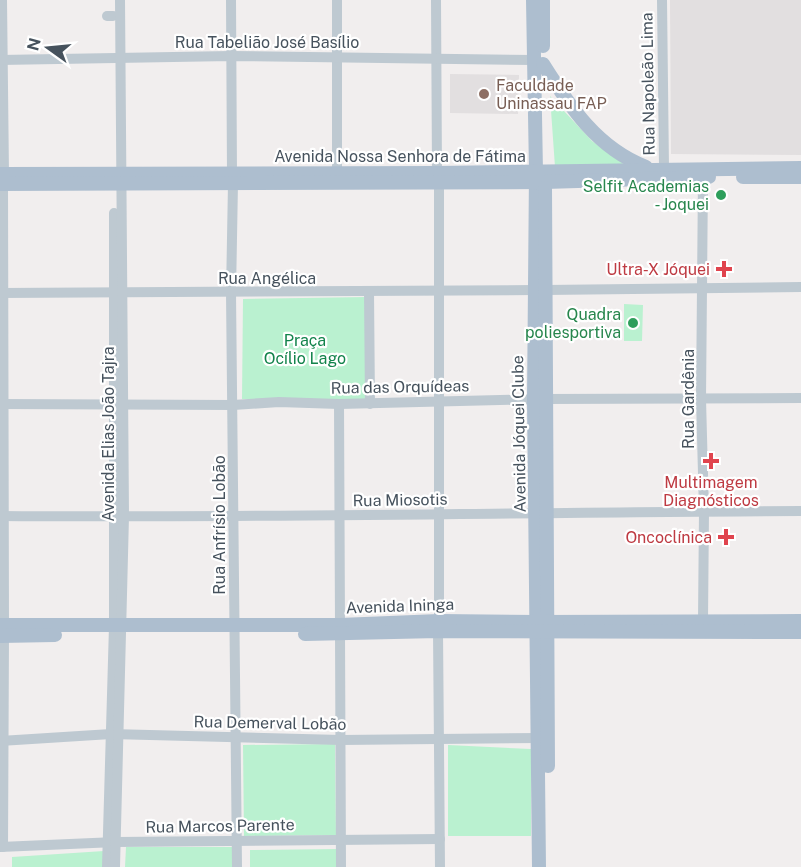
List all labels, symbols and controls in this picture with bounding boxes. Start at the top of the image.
street label: Rua Napoleão Lima [637,12,659,156]
north arrow [18,18,78,78]
street label: Rua Tabelião José Basílio [175,33,359,52]
text: N [23,36,45,53]
place label: Faculdade Uninassau FAP [496,76,607,113]
marker: Faculdade Uninassau FAP [477,87,491,101]
street label: Avenida Nossa Senhora de Fátima [274,147,526,166]
place label: Selfit Academias - Joquei [583,177,709,214]
marker: Selfit Academias - Joquei [714,188,728,202]
place label: Ultra-X Jóquei [606,260,710,279]
marker: Ultra-X Jóquei [715,260,733,278]
street label: Rua Angélica [218,269,316,288]
place label: Quadra poliesportiva [525,305,621,342]
marker: Quadra poliesportiva [626,316,640,330]
park label: Praça Ocílio Lago [264,331,346,368]
street label: Avenida Elias João Tajra [99,346,118,522]
street label: Rua Gardênia [679,349,698,449]
street label: Avenida Jóquei Clube [508,355,530,513]
street label: Rua das Orquídeas [331,376,469,398]
marker: Multimagem Diagnósticos [702,452,720,470]
street label: Rua Anfrísio Lobão [210,455,229,595]
place label: Multimagem Diagnósticos [663,473,759,510]
street label: Rua Miosotis [352,490,448,510]
place label: Oncoclínica [625,528,712,547]
marker: Oncoclínica [717,528,735,546]
street label: Avenida Ininga [345,595,455,617]
street label: Rua Demerval Lobão [193,712,347,734]
street label: Rua Marcos Parente [145,815,295,837]

